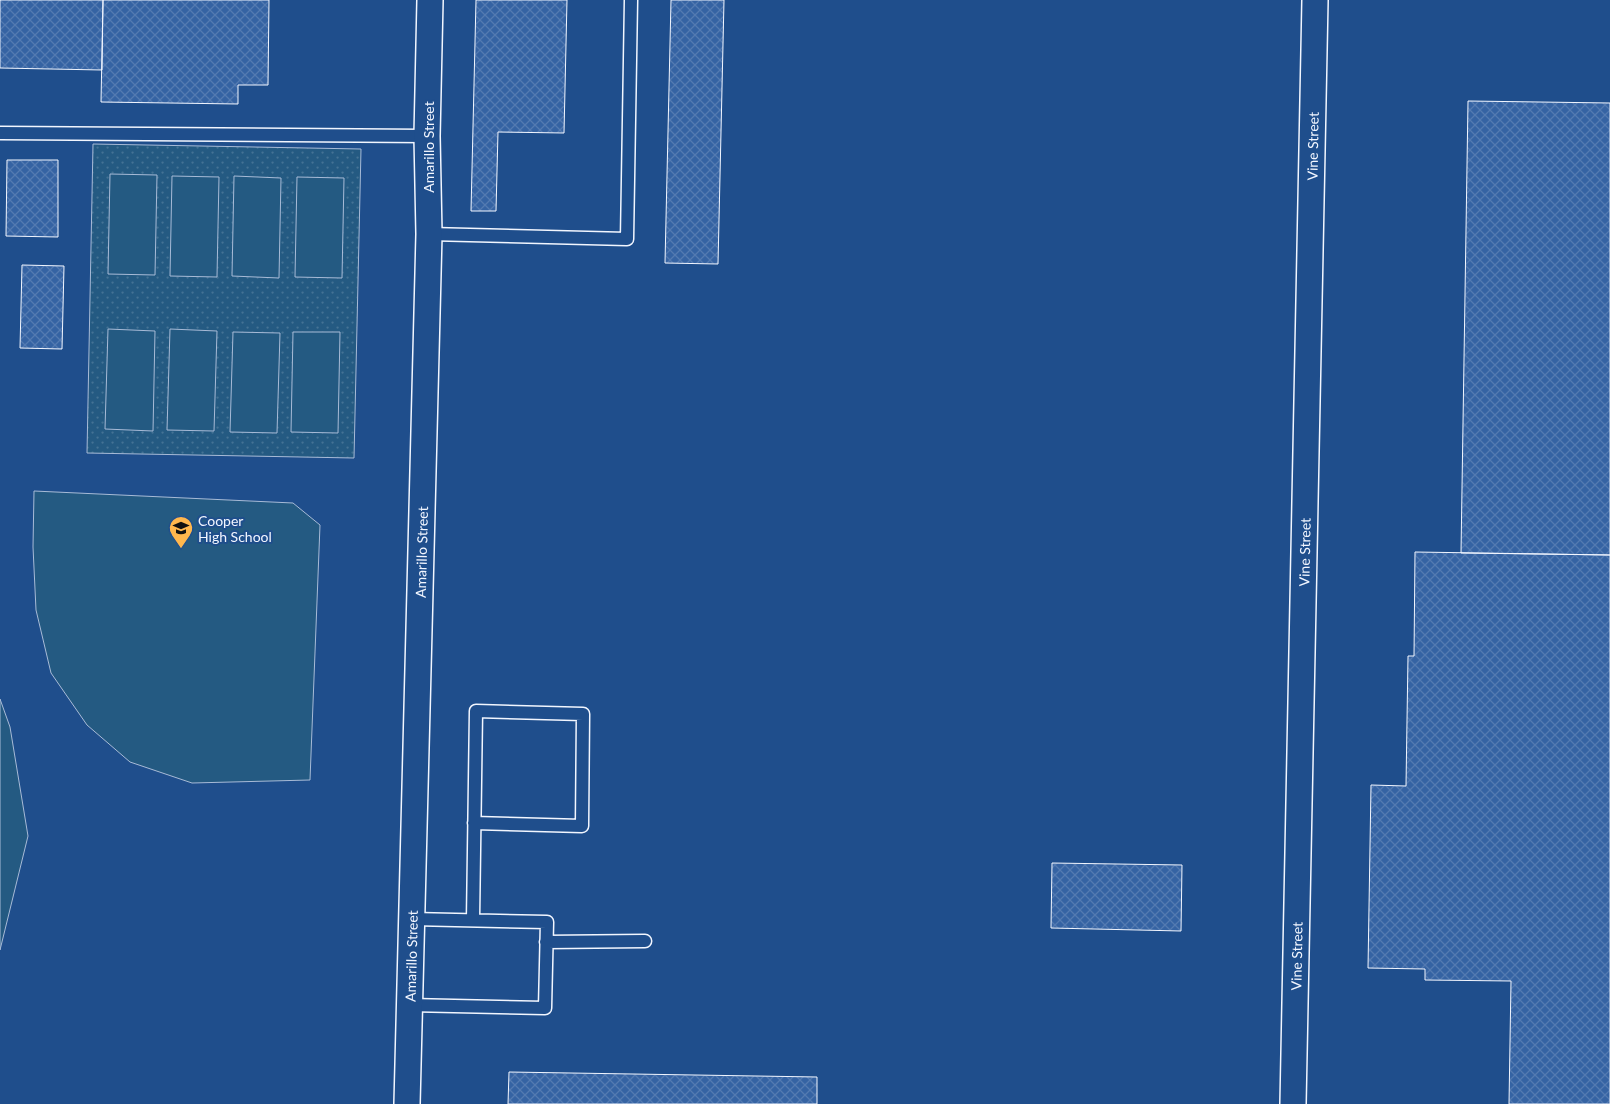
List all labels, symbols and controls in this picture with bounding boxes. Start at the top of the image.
street label: Amarillo Street [420,101,437,193]
street label: Vine Street [1303,112,1321,181]
street label: Amarillo Street [411,506,431,598]
place label: Cooper High School [198,512,272,545]
school or university icon: Cooper High School [168,515,194,549]
street label: Vine Street [1295,518,1313,587]
street label: Amarillo Street [401,910,420,1002]
street label: Vine Street [1287,922,1305,990]

